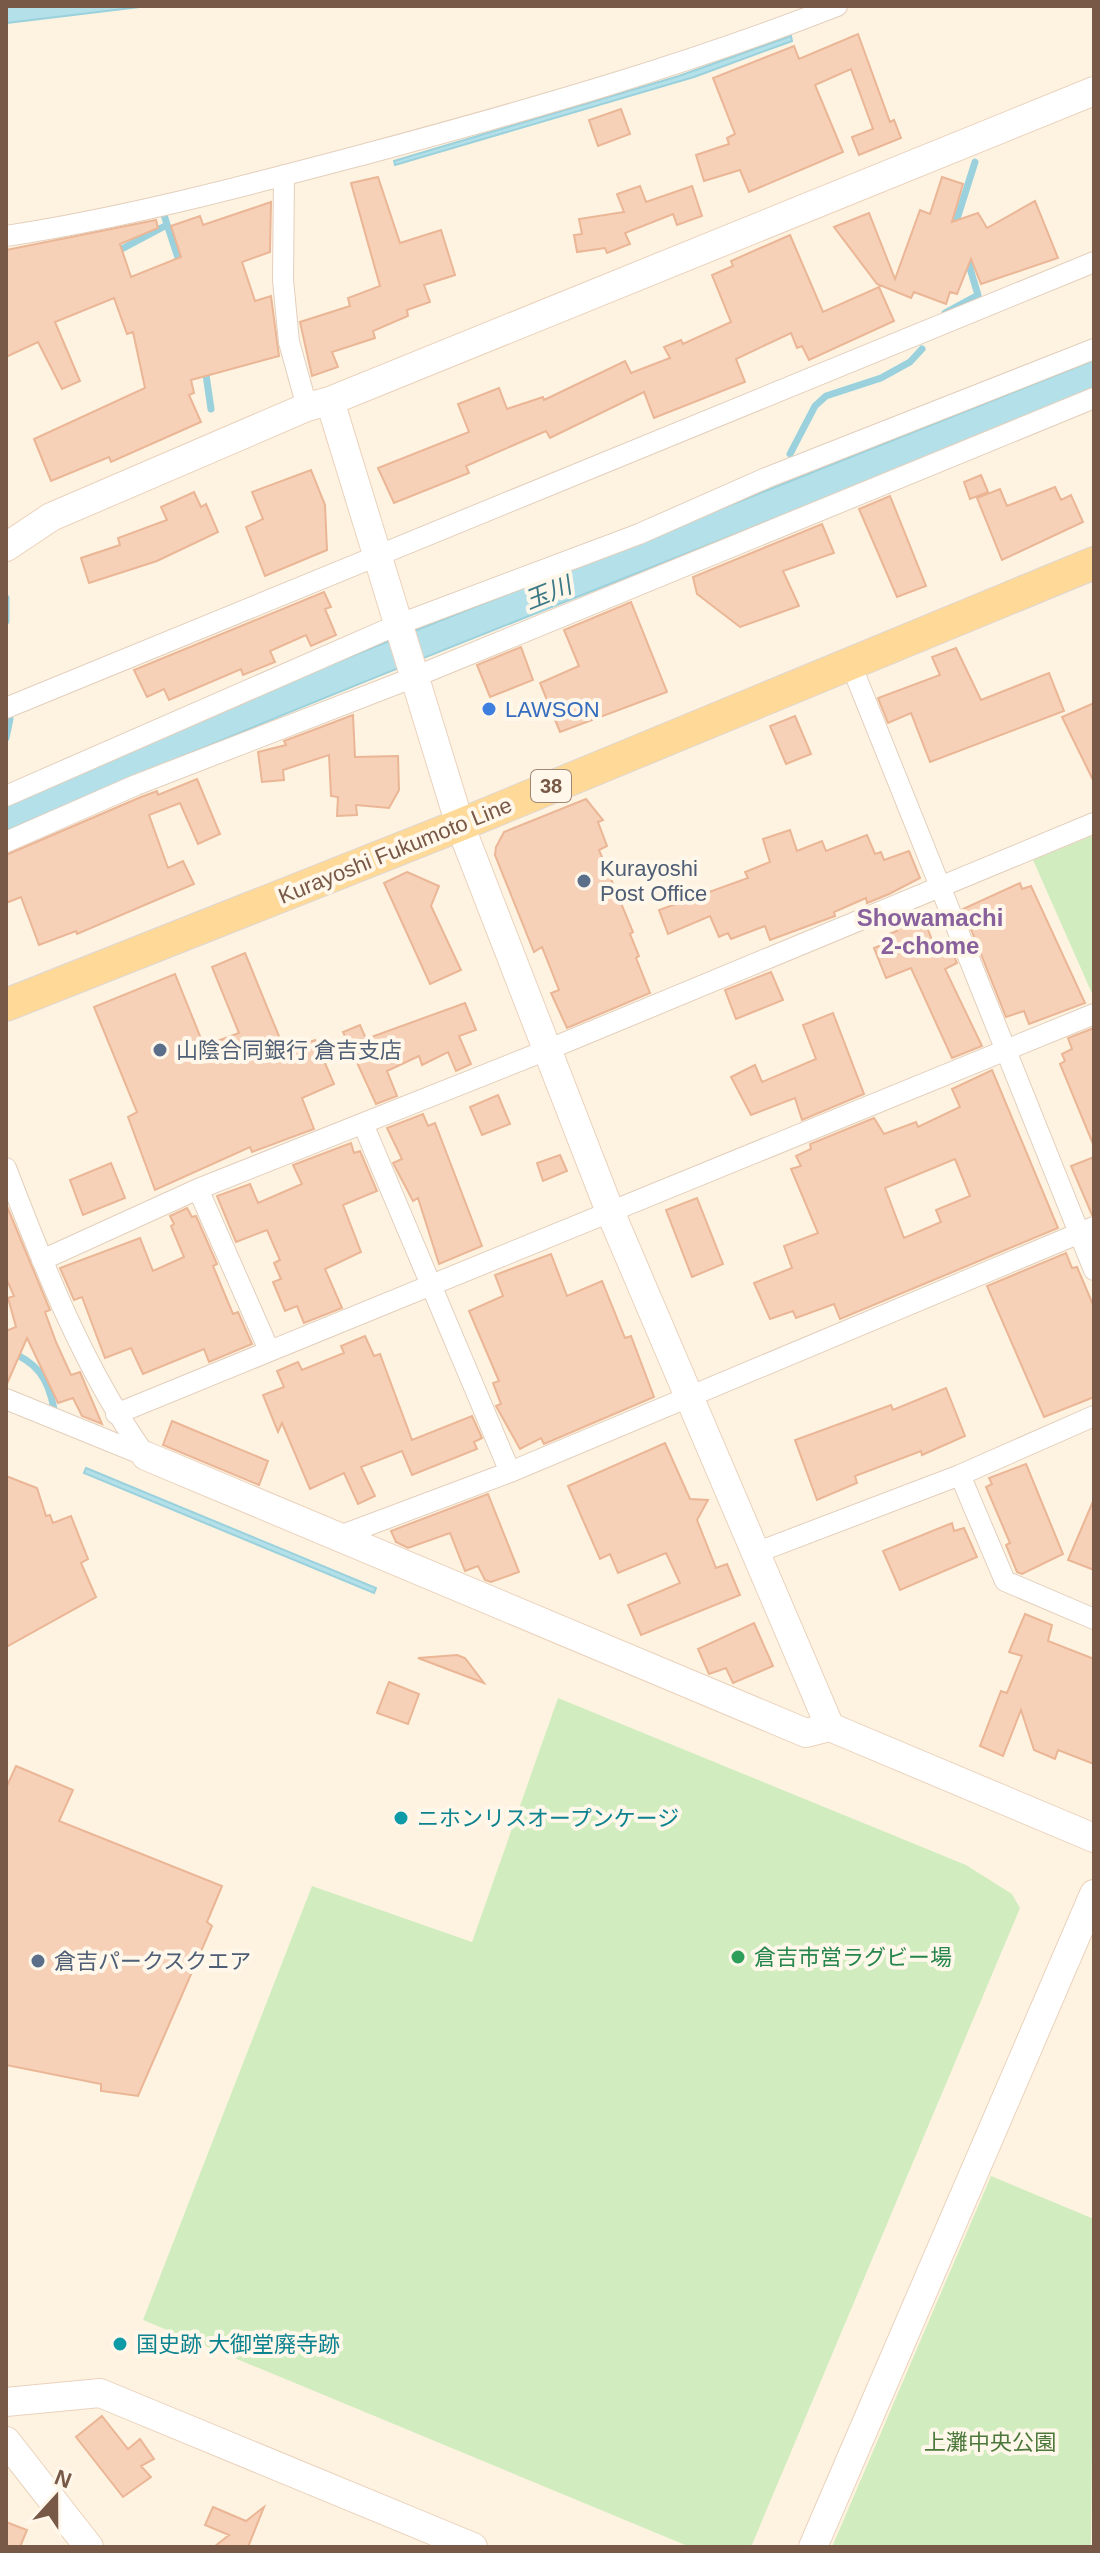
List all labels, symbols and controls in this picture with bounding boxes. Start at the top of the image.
water label: 玉川 [521,570,578,614]
place label: LAWSON [505,697,600,722]
marker: LAWSON [480,700,498,718]
road number: 38 [531,770,571,802]
street label: Kurayoshi Fukumoto Line [275,792,516,909]
place label: Kurayoshi Post Office [600,856,707,906]
marker: Kurayoshi Post Office [575,872,593,890]
district label: Showamachi 2-chome [857,904,1003,959]
place label: 山陰合同銀行 倉吉支店 [176,1038,402,1063]
marker: 山陰合同銀行 倉吉支店 [151,1041,169,1059]
place label: ニホンリスオープンケージ [417,1806,679,1831]
marker: ニホンリスオープンケージ [392,1809,410,1827]
place label: 倉吉市営ラグビー場 [754,1945,952,1970]
marker: 倉吉市営ラグビー場 [729,1948,747,1966]
place label: 倉吉パークスクエア [54,1949,251,1974]
marker: 倉吉パークスクエア [29,1952,47,1970]
place label: 国史跡 大御堂廃寺跡 [136,2332,340,2357]
marker: 国史跡 大御堂廃寺跡 [111,2335,129,2353]
park label: 上灘中央公園 [924,2430,1056,2455]
north arrow [16,2457,96,2537]
text: N [51,2464,75,2493]

